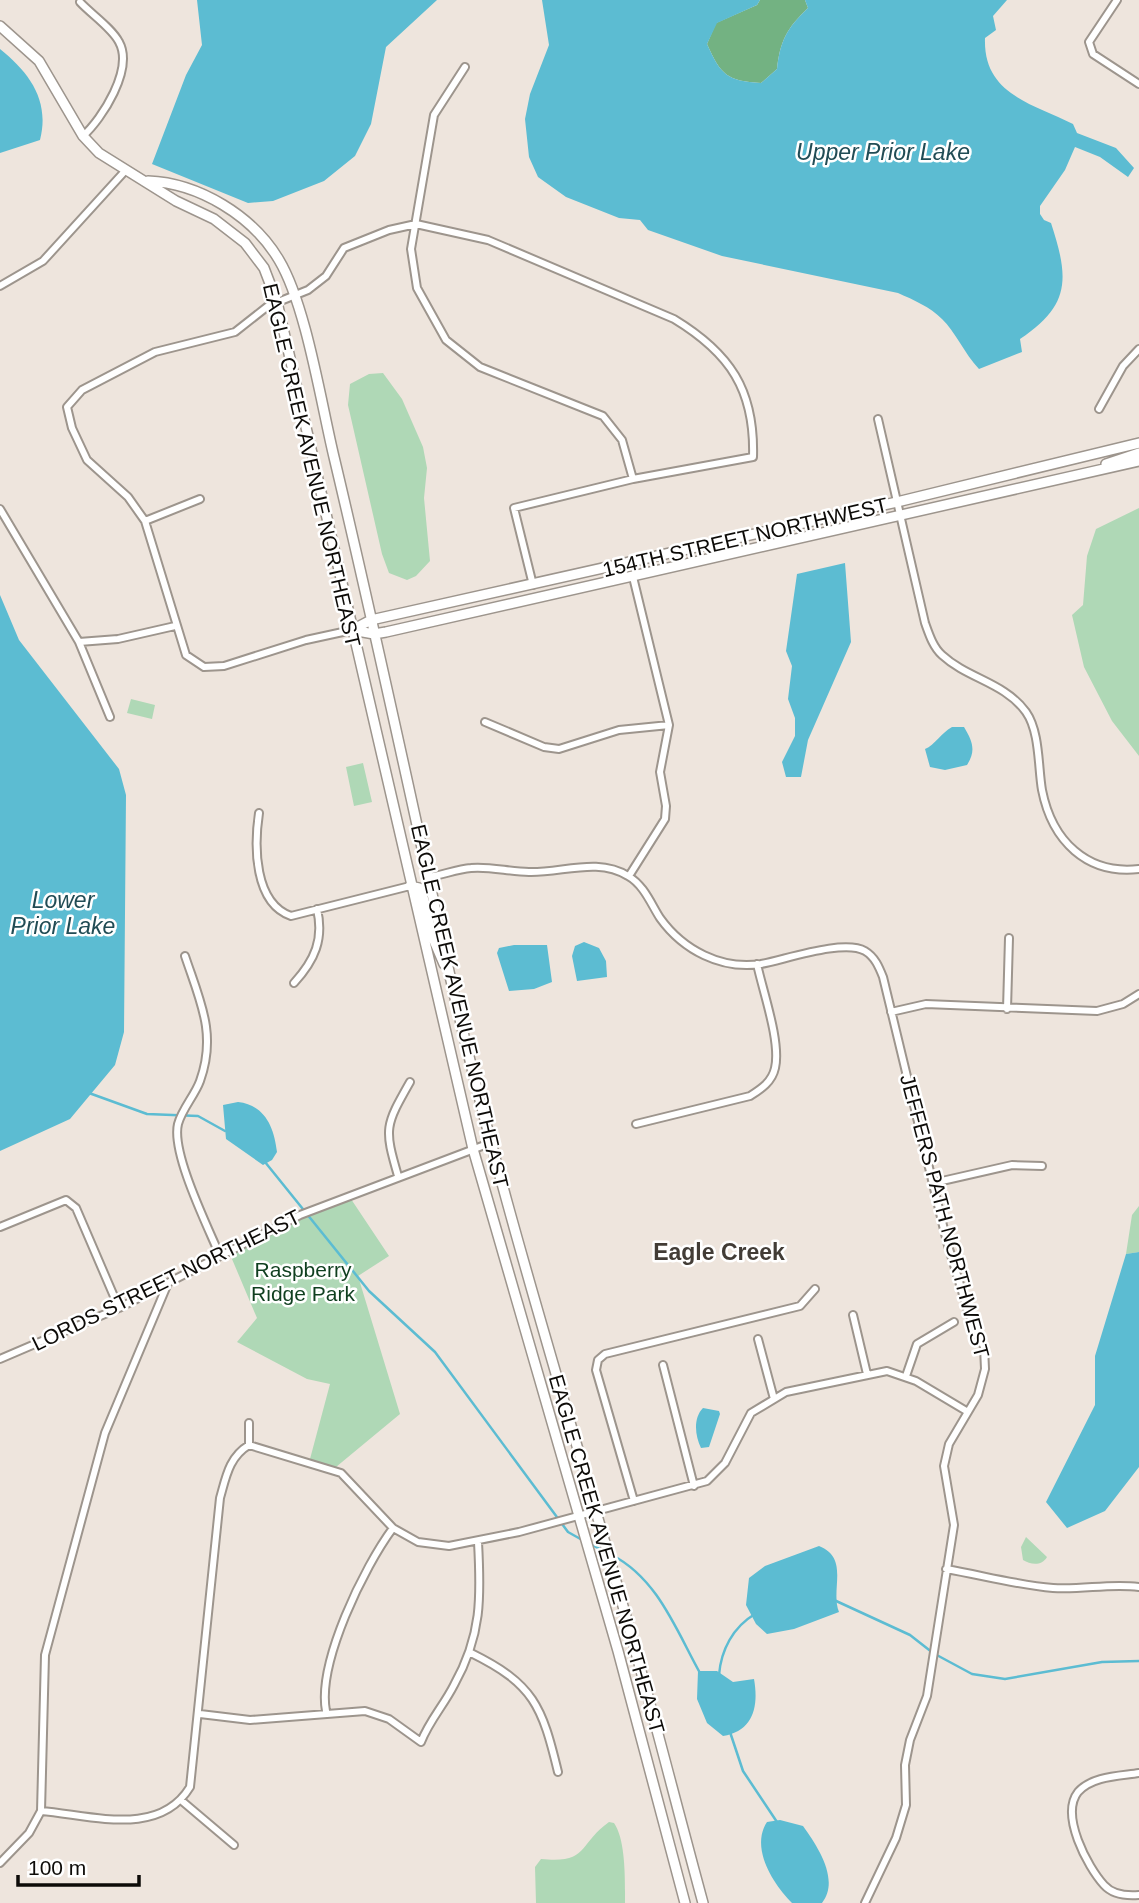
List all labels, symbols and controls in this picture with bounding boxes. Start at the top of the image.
water label: Upper Prior Lake [796,139,970,165]
street label: EAGLE CREEK AVENUE NORTHEAST [259,281,365,649]
street label: 154TH STREET NORTHWEST [600,493,890,581]
street label: EAGLE CREEK AVENUE NORTHEAST [407,822,513,1190]
water label: Lower Prior Lake [11,887,115,939]
street label: JEFFERS PATH NORTHWEST [896,1072,994,1361]
street label: LORDS STREET NORTHEAST [28,1205,304,1355]
district label: Eagle Creek [653,1239,785,1265]
park label: Raspberry Ridge Park [251,1258,355,1305]
street label: EAGLE CREEK AVENUE NORTHEAST [545,1372,669,1736]
scale bar [18,1843,138,1887]
text: 100 m [28,1856,86,1879]

